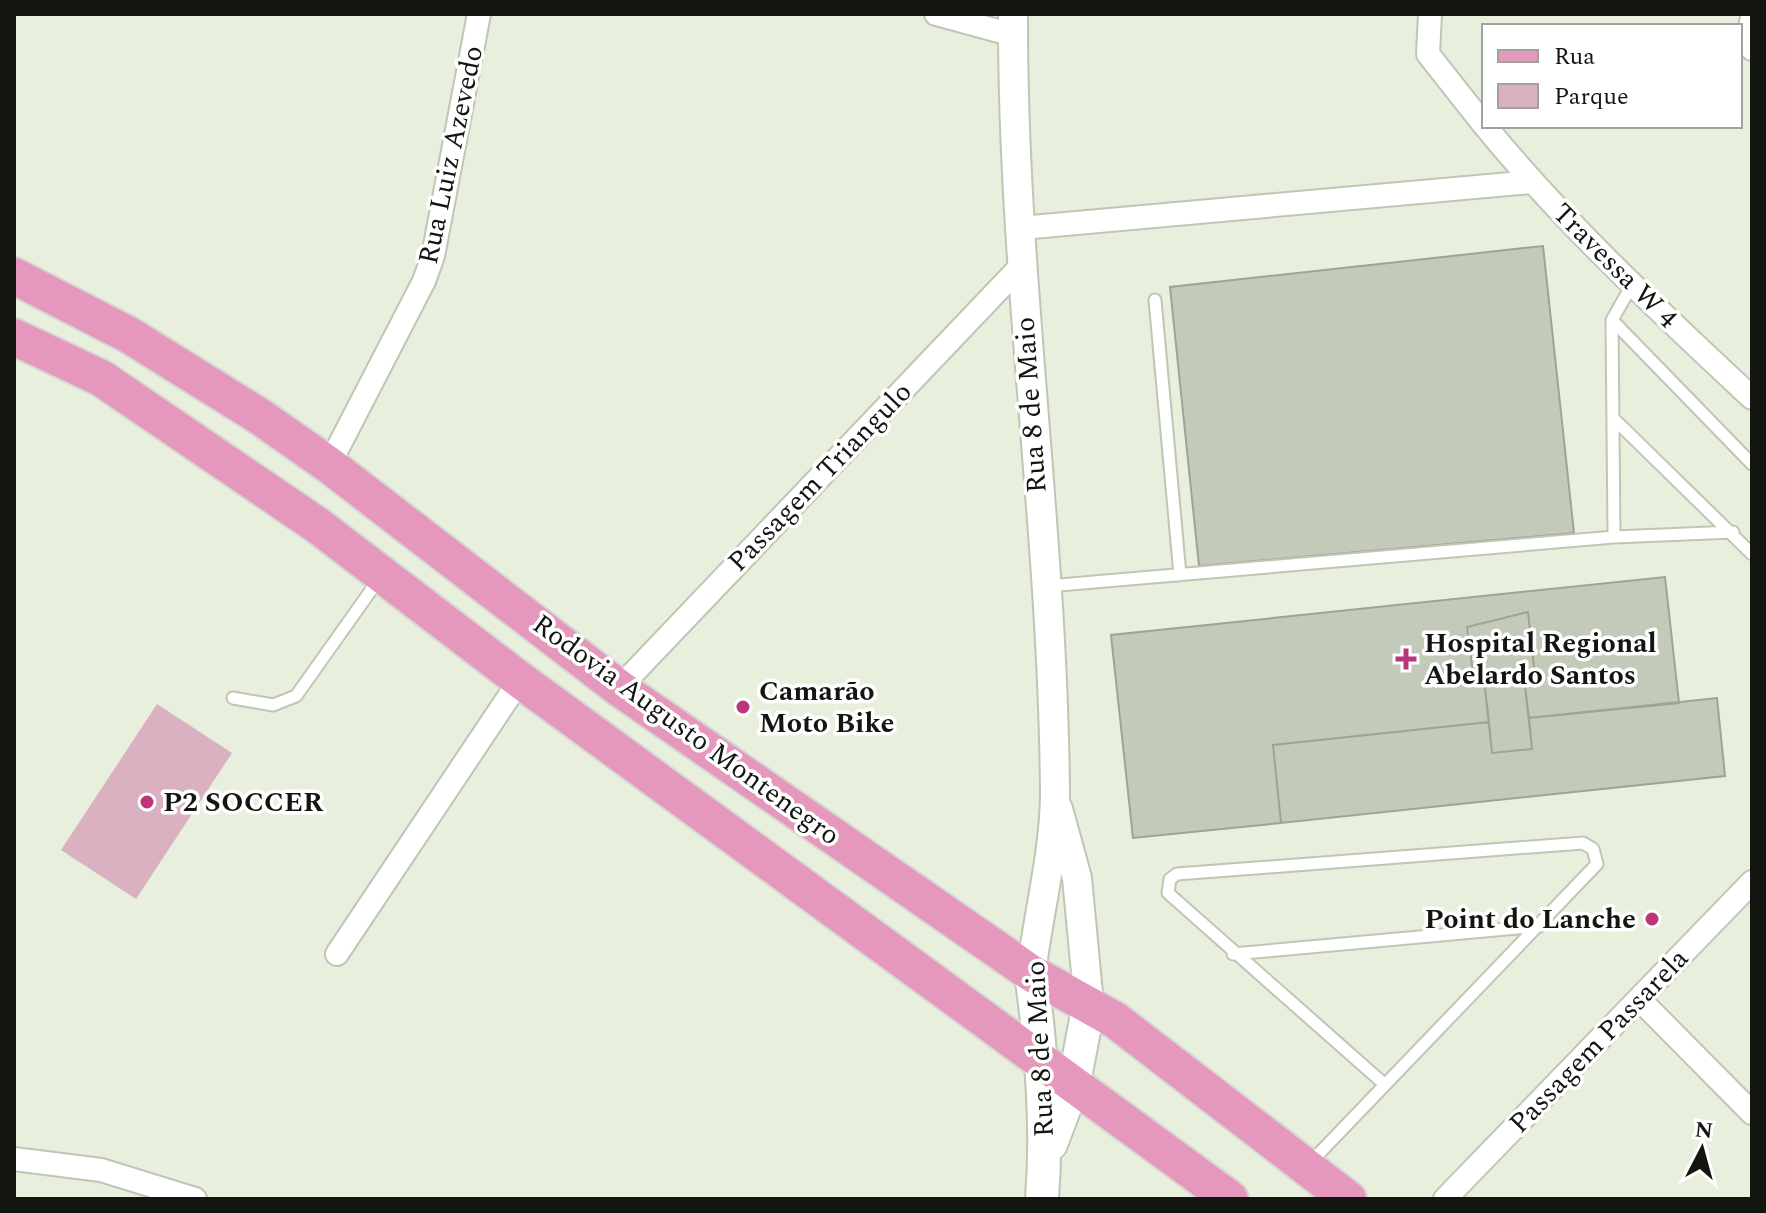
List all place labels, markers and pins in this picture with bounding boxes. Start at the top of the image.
place label: Hospital Regional Abelardo Santos [1424,622,1657,697]
marker: Hospital Regional Abelardo Santos [1395,648,1417,670]
place label: Camarão Moto Bike [759,670,894,745]
marker: Camarão Moto Bike [734,698,752,716]
place label: P2 SOCCER [163,781,324,824]
marker: P2 SOCCER [138,793,156,811]
place label: Point do Lanche [1424,898,1636,941]
marker: Point do Lanche [1643,910,1661,928]

